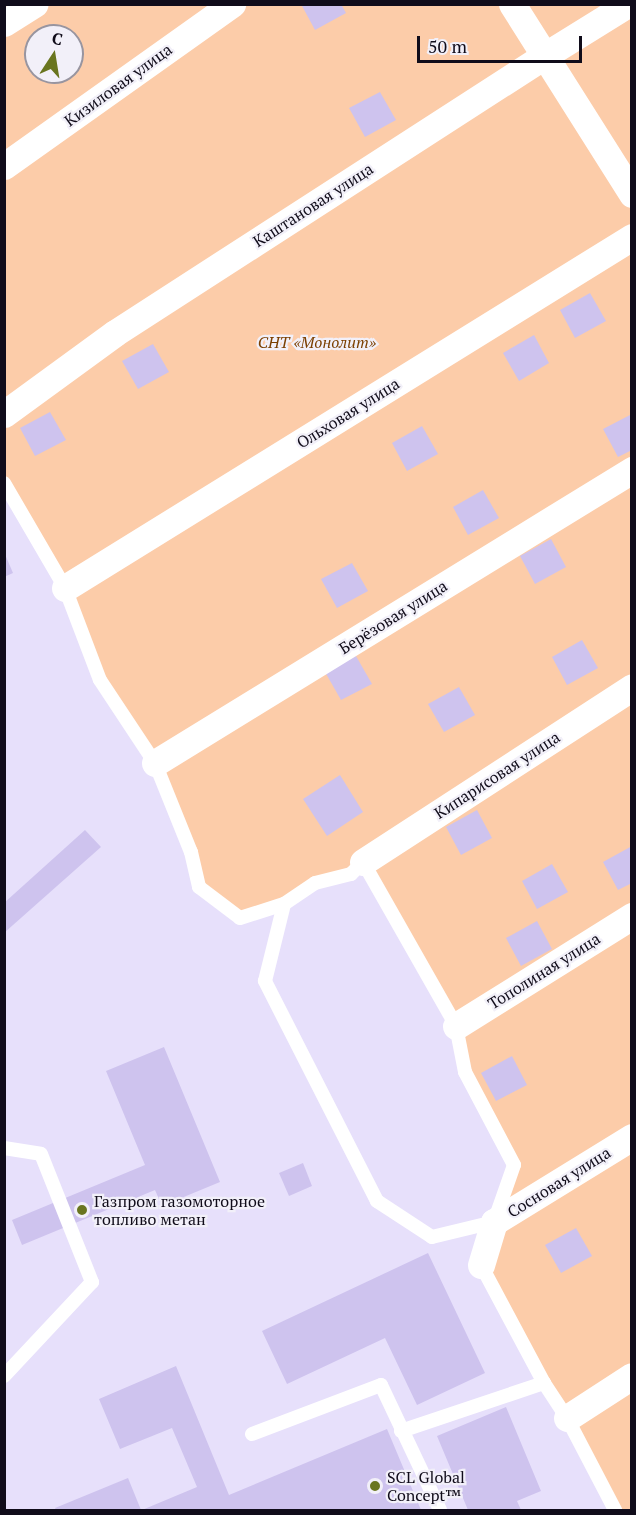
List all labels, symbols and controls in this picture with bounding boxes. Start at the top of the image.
north arrow [24,24,84,84]
scale bar [420,24,585,62]
text: С [50,27,65,50]
text: 50 m [428,34,467,58]
street label: Кизиловая улица [61,40,175,130]
street label: Каштановая улица [249,159,377,251]
park label: СНТ «Монолит» [258,332,376,352]
street label: Ольховая улица [293,374,403,452]
street label: Берёзовая улица [335,576,451,658]
street label: Кипарисовая улица [431,727,563,823]
street label: Тополиная улица [484,929,604,1013]
street label: Сосновая улица [504,1143,614,1221]
place label: Газпром газомоторное топливо метан [94,1191,265,1229]
marker: Газпром газомоторное топливо метан [75,1203,89,1217]
place label: SCL Global Concept™ [387,1467,465,1505]
marker: SCL Global Concept™ [368,1479,382,1493]

